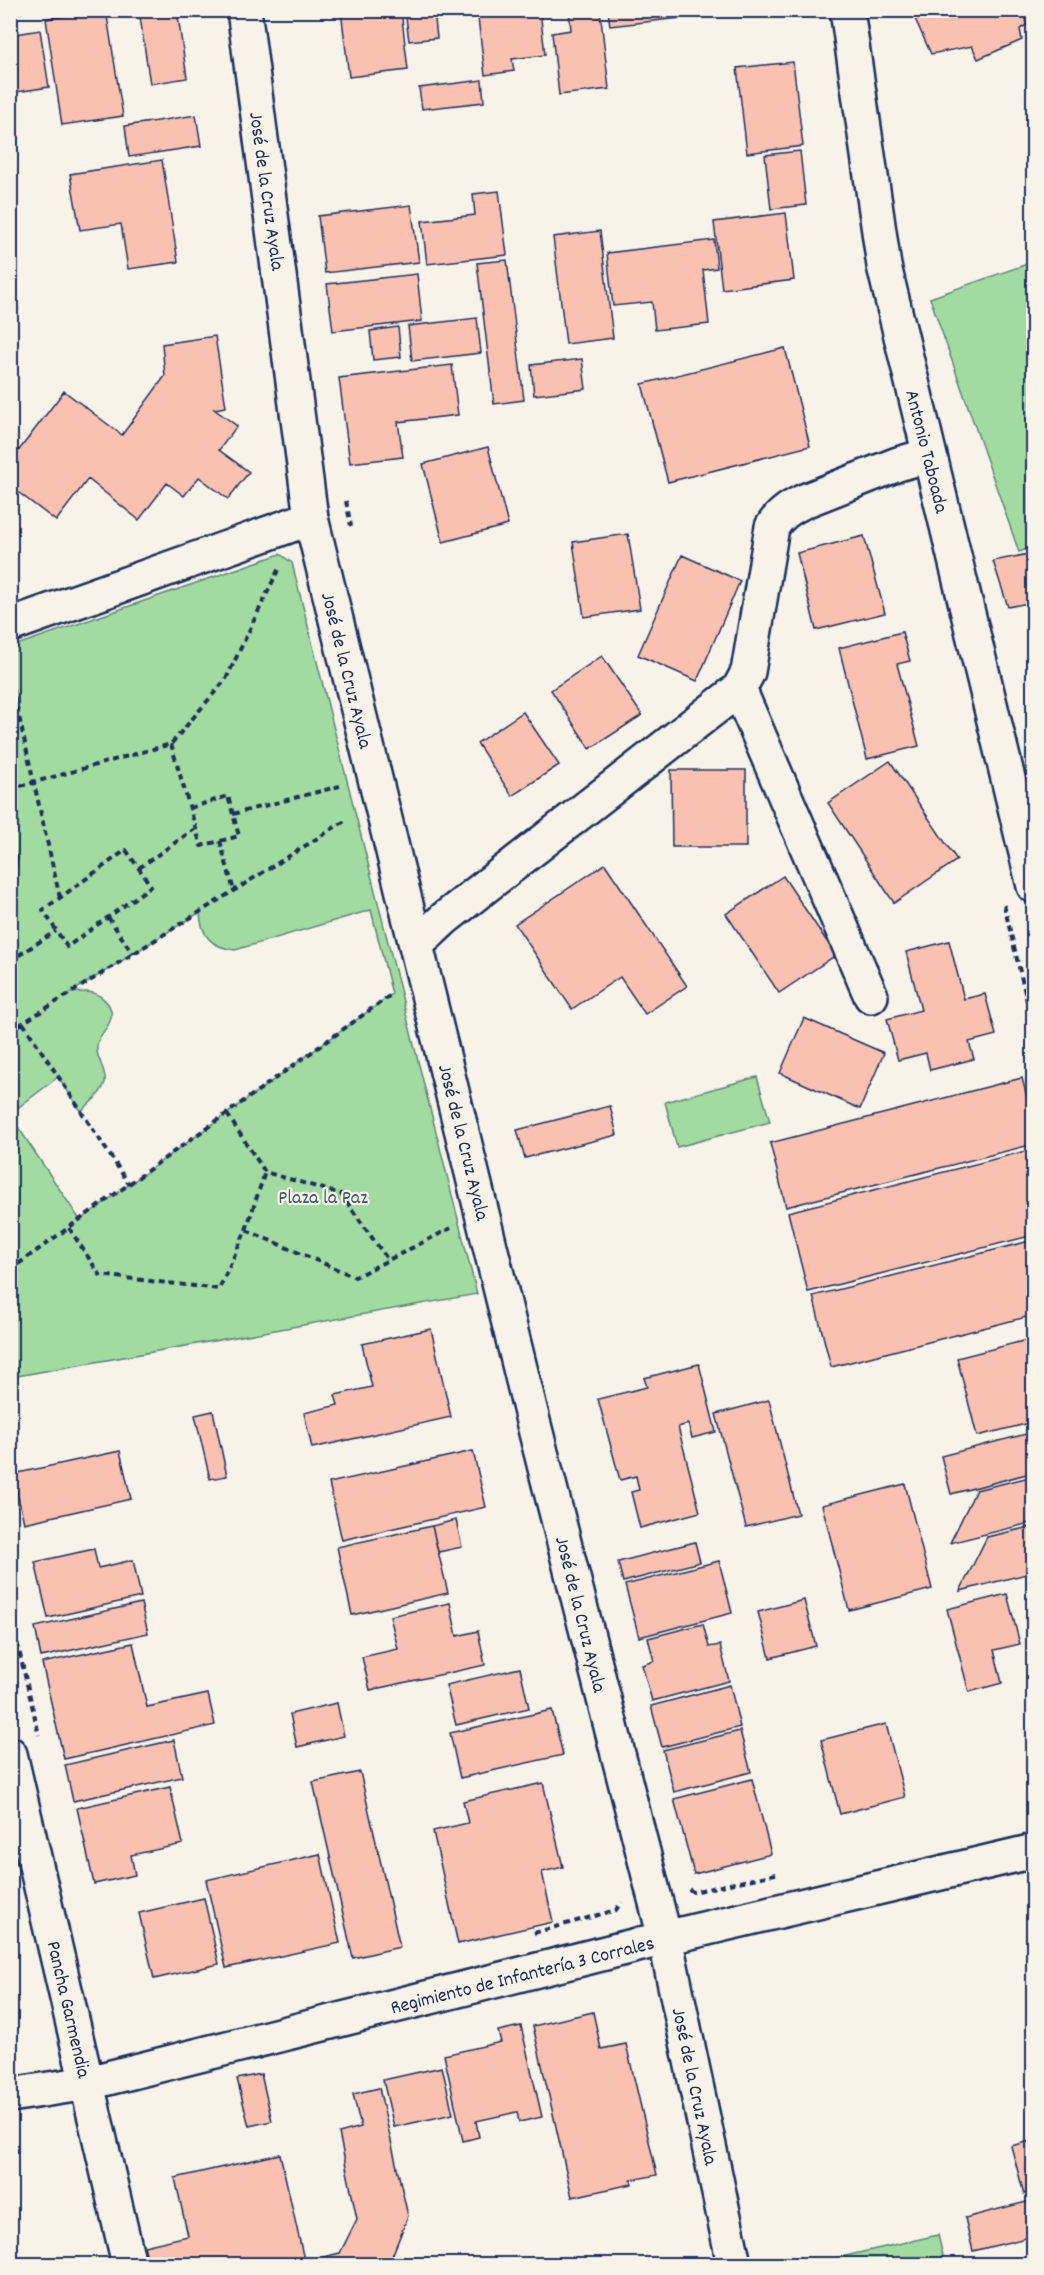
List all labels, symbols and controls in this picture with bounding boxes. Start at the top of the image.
street label: José de la Cruz Ayala [240,110,290,273]
street label: Antonio Taboada [896,387,954,517]
street label: José de la Cruz Ayala [312,590,378,752]
street label: José de la Cruz Ayala [429,1062,495,1224]
park label: Plaza la Paz [278,1185,368,1213]
street label: José de la Cruz Ayala [546,1534,612,1696]
street label: Regimiento de Infantería 3 Corrales [388,1931,657,2023]
street label: Pancha Garmendia [38,1938,97,2082]
street label: José de la Cruz Ayala [663,2005,724,2168]

